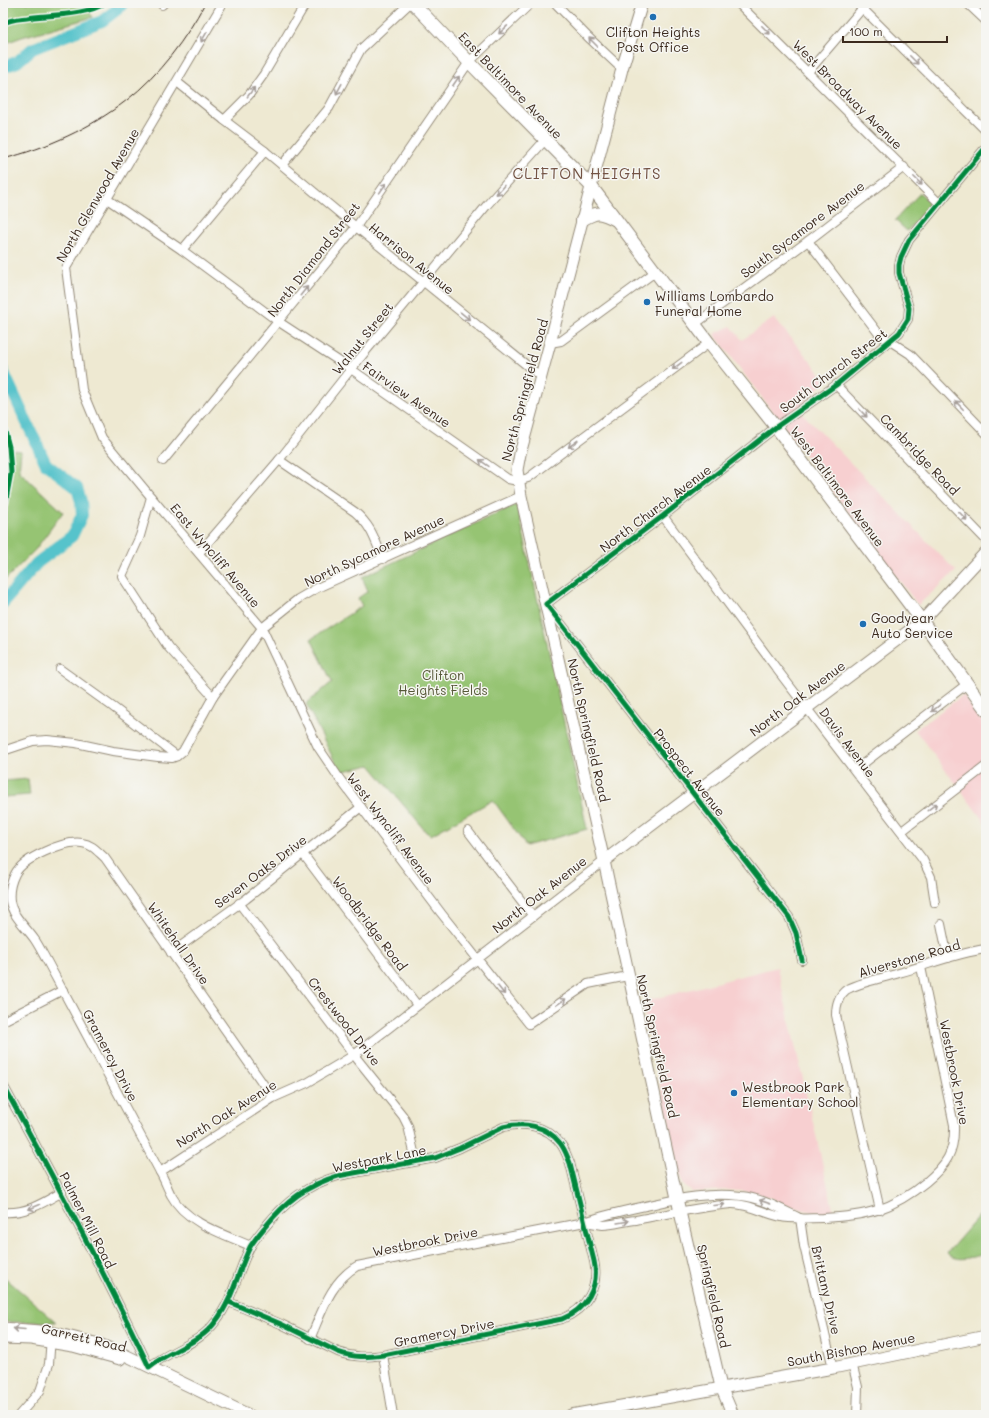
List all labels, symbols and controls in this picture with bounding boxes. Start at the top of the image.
marker: Clifton Heights Post Office [648,12,658,22]
scale bar [843,18,947,44]
place label: Clifton Heights Post Office [606,23,700,55]
text: 100 m [849,23,883,39]
one-way arrow [498,25,508,35]
one-way arrow [761,26,771,35]
street label: East Baltimore Avenue [455,28,567,142]
one-way arrow [199,31,207,43]
street label: West Broadway Avenue [790,36,906,152]
one-way arrow [589,37,598,47]
one-way arrow [909,55,919,65]
one-way arrow [452,76,460,87]
one-way arrow [334,83,342,95]
one-way arrow [247,86,255,97]
street label: North Glenwood Avenue [52,125,142,265]
district label: CLIFTON HEIGHTS [512,163,662,183]
one-way arrow [914,176,923,186]
street label: South Sycamore Avenue [737,177,867,281]
one-way arrow [379,183,387,194]
one-way arrow [496,185,505,195]
street label: North Diamond Street [263,198,363,320]
street label: Harrison Avenue [366,218,458,298]
one-way arrow [299,286,308,297]
place label: Williams Lombardo Funeral Home [655,287,774,319]
marker: Williams Lombardo Funeral Home [642,297,652,307]
street label: Walnut Street [328,298,397,378]
one-way arrow [459,311,470,320]
street label: North Springfield Road [497,317,551,463]
street label: South Church Street [776,324,890,416]
street label: Fairview Avenue [360,357,454,431]
one-way arrow [672,362,683,370]
one-way arrow [954,400,964,410]
one-way arrow [858,408,868,418]
street label: Cambridge Road [877,410,963,498]
street label: West Baltimore Avenue [787,422,889,550]
one-way arrow [568,440,579,448]
one-way arrow [479,459,490,467]
street label: North Church Avenue [596,460,714,556]
street label: East Wyncliff Avenue [167,499,265,611]
street label: North Sycamore Avenue [301,510,447,590]
one-way arrow [958,511,968,521]
place label: Goodyear Auto Service [871,609,953,641]
marker: Goodyear Auto Service [858,619,868,629]
street label: North Oak Avenue [746,656,848,740]
street label: North Springfield Road [564,657,614,803]
park label: Clifton Heights Fields [398,666,488,698]
street label: Davis Avenue [816,704,880,780]
one-way arrow [930,704,941,712]
street label: Prospect Avenue [650,725,730,819]
street label: West Wyncliff Avenue [344,769,438,887]
one-way arrow [927,803,938,811]
street label: Seven Oaks Drive [210,831,310,911]
street label: North Oak Avenue [488,852,590,936]
street label: Woodbridge Road [329,872,411,974]
street label: Whitehall Drive [144,898,214,988]
street label: Alverstone Road [856,935,962,981]
street label: Crestwood Drive [305,973,385,1069]
street label: North Springfield Road [633,973,683,1119]
one-way arrow [497,984,506,995]
one-way arrow [555,998,566,1006]
street label: Gramercy Drive [80,1006,142,1104]
street label: Westbrook Drive [936,1018,974,1126]
street label: North Oak Avenue [173,1075,279,1151]
place label: Westbrook Park Elementary School [742,1078,859,1110]
marker: Westbrook Park Elementary School [729,1088,739,1098]
street label: Westpark Lane [331,1141,427,1175]
street label: Palmer Mill Road [56,1169,120,1271]
one-way arrow [759,1198,771,1206]
one-way arrow [712,1202,725,1209]
one-way arrow [28,1203,40,1211]
one-way arrow [617,1217,630,1225]
street label: Westbrook Drive [371,1222,479,1260]
street label: Springfield Road [694,1243,734,1349]
street label: Brittany Drive [809,1244,845,1336]
street label: Gramercy Drive [392,1314,496,1350]
street label: Garrett Road [40,1319,128,1355]
one-way arrow [13,1326,26,1333]
street label: South Bishop Avenue [786,1328,916,1370]

